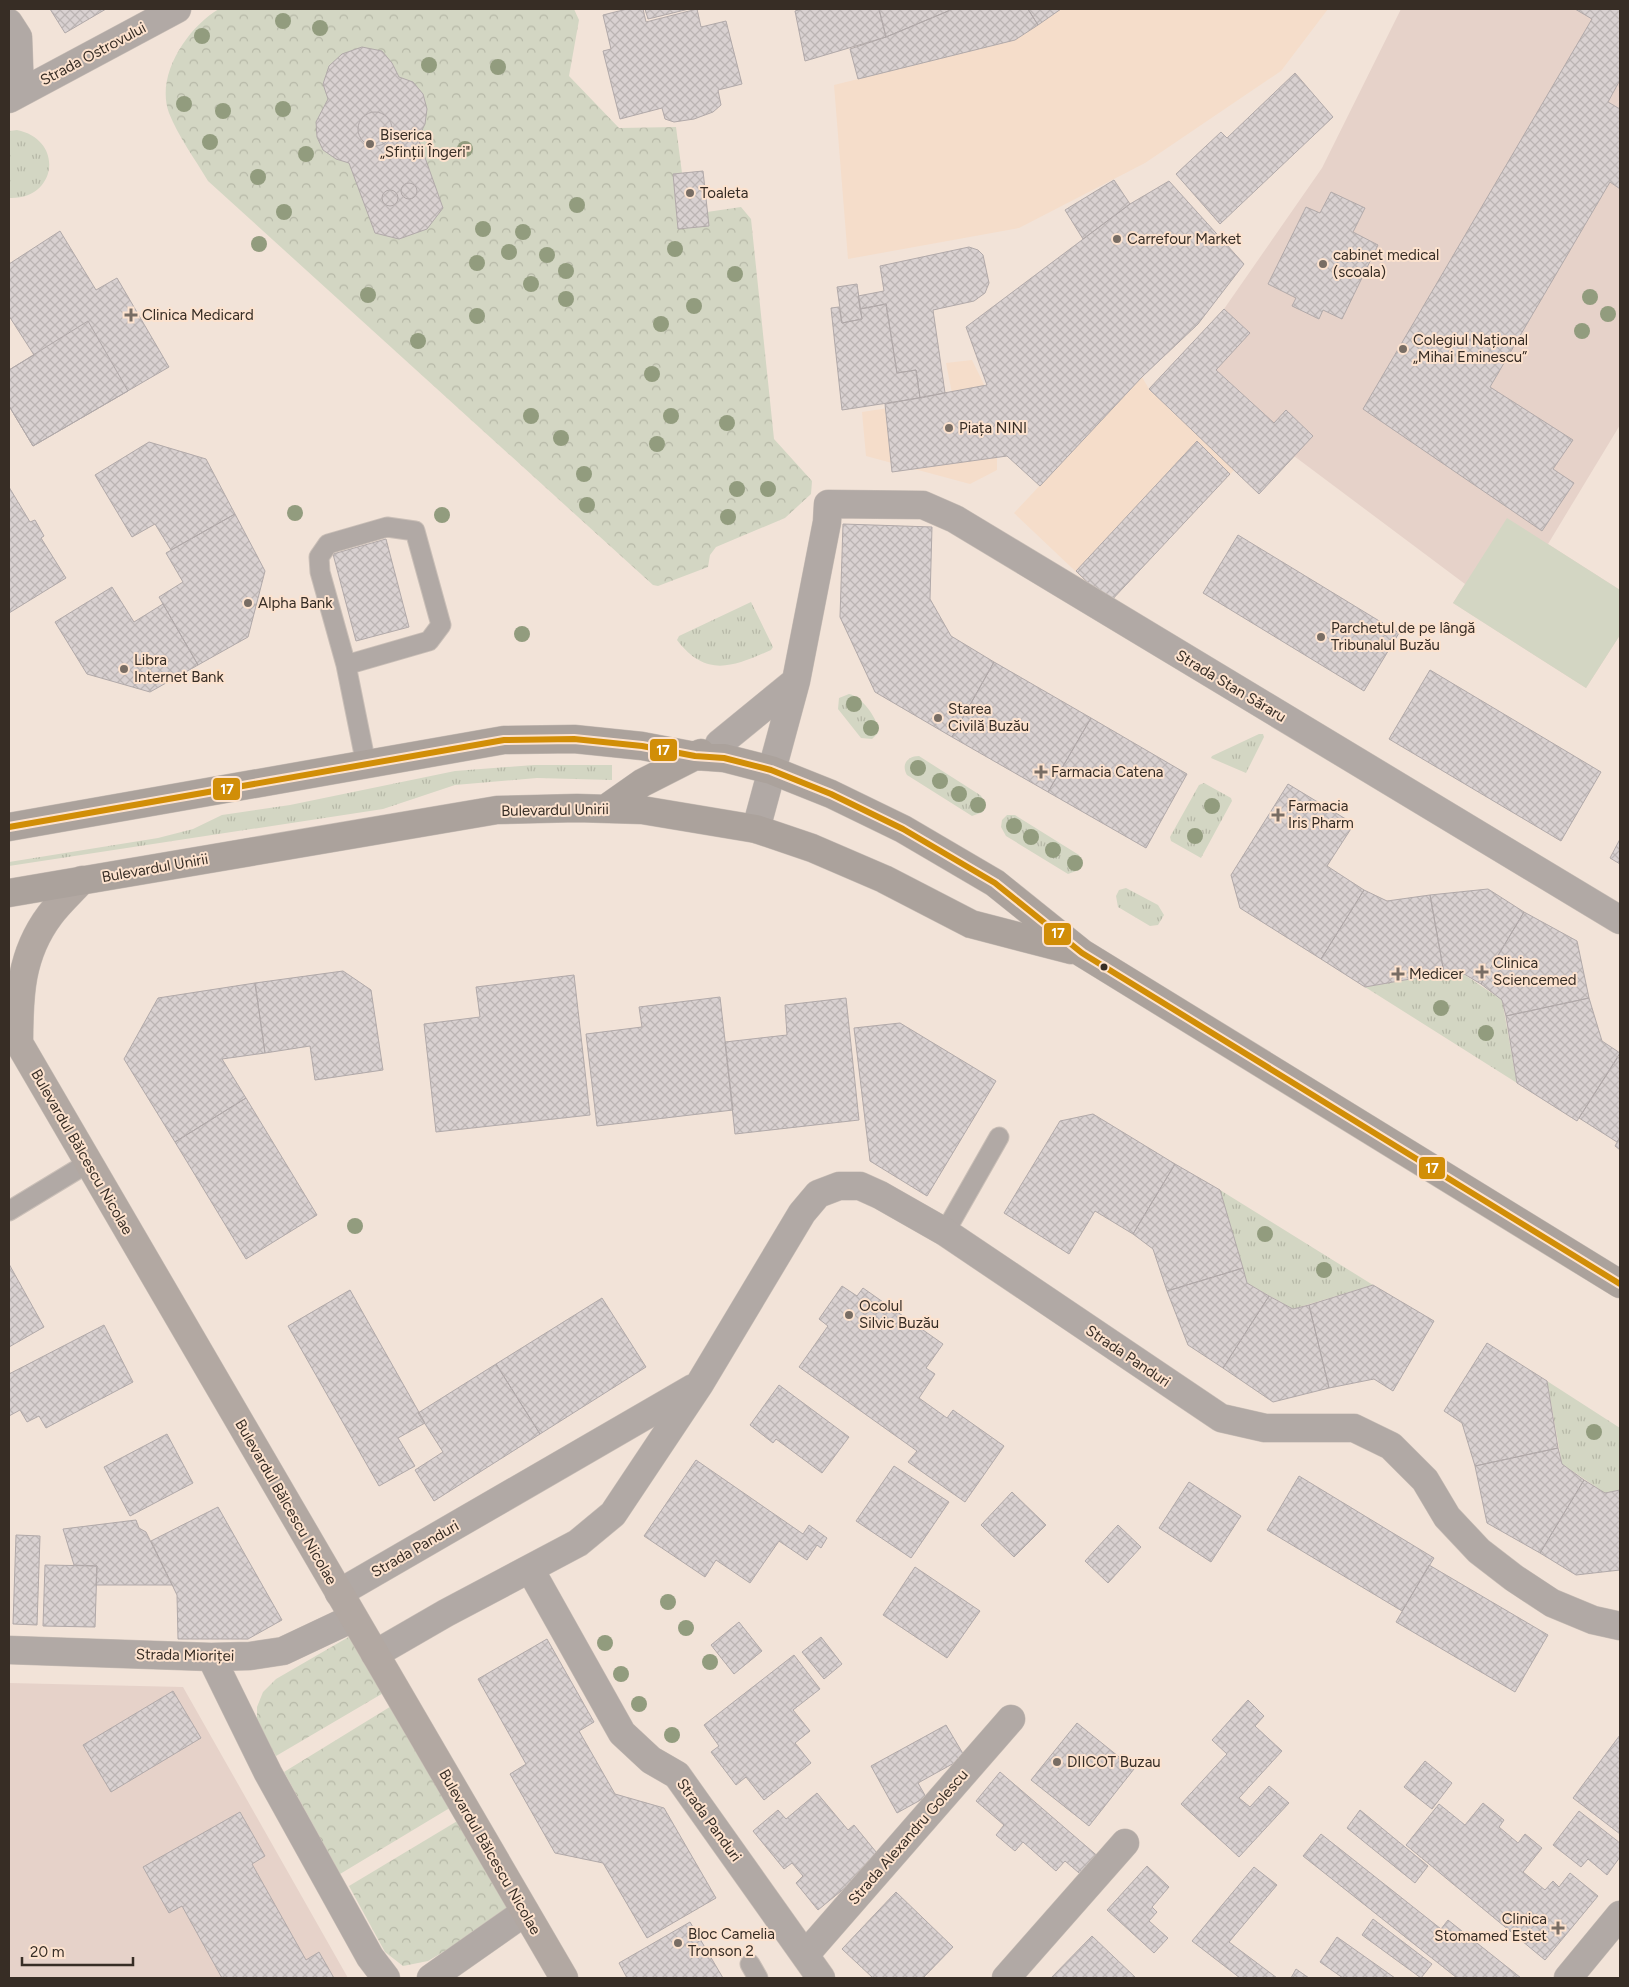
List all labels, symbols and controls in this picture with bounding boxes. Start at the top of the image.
street label: Strada Ostrovului [37,19,149,89]
place label: Biserica „Sfinții Îngeri" [380,126,470,161]
marker: Biserica „Sfinții Îngeri" [364,138,376,150]
place label: Toaleta [700,184,748,202]
marker: Toaleta [684,187,696,199]
place label: Carrefour Market [1127,230,1242,248]
marker: Carrefour Market [1111,233,1123,245]
place label: cabinet medical (scoala) [1333,246,1439,281]
marker: cabinet medical (scoala) [1317,258,1329,270]
place label: Clinica Medicard [142,306,254,324]
marker: Clinica Medicard [124,308,138,322]
place label: Colegiul Național „Mihai Eminescu” [1413,331,1528,366]
marker: Colegiul Național „Mihai Eminescu” [1397,343,1409,355]
place label: Piața NINI [959,419,1027,437]
marker: Piața NINI [943,422,955,434]
place label: Alpha Bank [258,594,333,612]
marker: Alpha Bank [242,597,254,609]
place label: Parchetul de pe lângă Tribunalul Buzău [1331,619,1475,654]
marker: Parchetul de pe lângă Tribunalul Buzău [1315,631,1327,643]
street label: Strada Stan Săraru [1173,646,1289,726]
place label: Libra Internet Bank [134,651,224,686]
marker: Libra Internet Bank [118,663,130,675]
place label: Starea Civilă Buzău [948,700,1029,735]
marker: Starea Civilă Buzău [932,712,944,724]
line badge: 17 [649,738,678,762]
text: 17 [656,742,670,759]
place label: Farmacia Catena [1051,763,1163,781]
marker: Farmacia Catena [1035,766,1047,778]
line badge: 17 [212,777,241,801]
text: 17 [220,781,234,798]
place label: Farmacia Iris Pharm [1288,797,1354,832]
street label: Bulevardul Unirii [501,800,609,820]
marker: Farmacia Iris Pharm [1272,809,1284,821]
street label: Bulevardul Unirii [100,850,210,886]
line badge: 17 [1043,922,1072,946]
text: 17 [1051,925,1065,942]
place label: Clinica Sciencemed [1493,954,1576,989]
unlabelled marker [1099,962,1109,972]
place label: Medicer [1409,965,1464,983]
marker: Clinica Sciencemed [1475,965,1489,979]
marker: Medicer [1391,967,1405,981]
street label: Bulevardul Bălcescu Nicolae [27,1066,137,1238]
line badge: 17 [1418,1156,1446,1180]
text: 17 [1425,1160,1439,1177]
place label: Ocolul Silvic Buzău [859,1297,939,1332]
marker: Ocolul Silvic Buzău [843,1309,855,1321]
street label: Strada Panduri [1082,1321,1174,1391]
street label: Bulevardul Bălcescu Nicolae [231,1416,341,1588]
street label: Strada Panduri [368,1517,462,1581]
street label: Strada Mioriței [136,1645,234,1665]
place label: DIICOT Buzau [1067,1753,1161,1771]
marker: DIICOT Buzau [1051,1756,1063,1768]
street label: Bulevardul Bălcescu Nicolae [435,1766,545,1938]
street label: Strada Alexandru Golescu [844,1766,972,1908]
street label: Strada Panduri [673,1775,745,1865]
place label: Clinica Stomamed Estet [1434,1910,1547,1945]
marker: Clinica Stomamed Estet [1551,1921,1565,1935]
place label: Bloc Camelia Tronson 2 [688,1925,775,1960]
scale bar [22,1934,134,1966]
marker: Bloc Camelia Tronson 2 [672,1937,684,1949]
text: 20 m [30,1943,64,1961]

